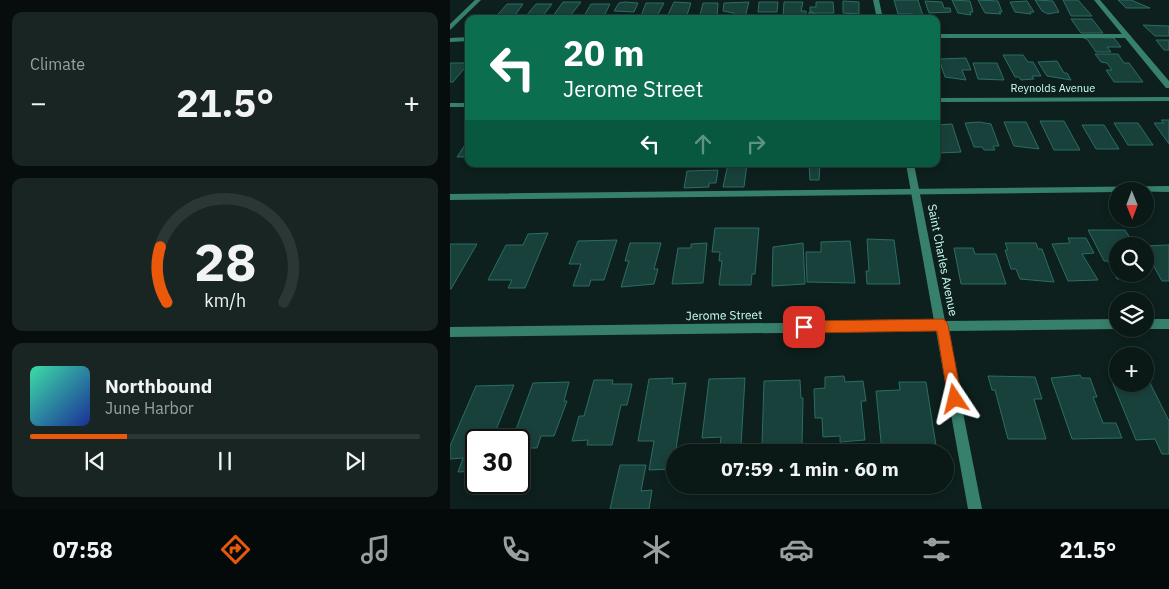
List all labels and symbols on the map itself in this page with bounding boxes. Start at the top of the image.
street label: Reynolds Avenue [1011,81,1095,95]
north arrow [1109,182,1154,228]
street label: Saint Charles Avenue [925,203,961,318]
pin [783,306,825,348]
street label: Jerome Street [686,307,762,323]
position arrow [928,372,980,424]
speed limit sign: 30 [465,429,530,494]

